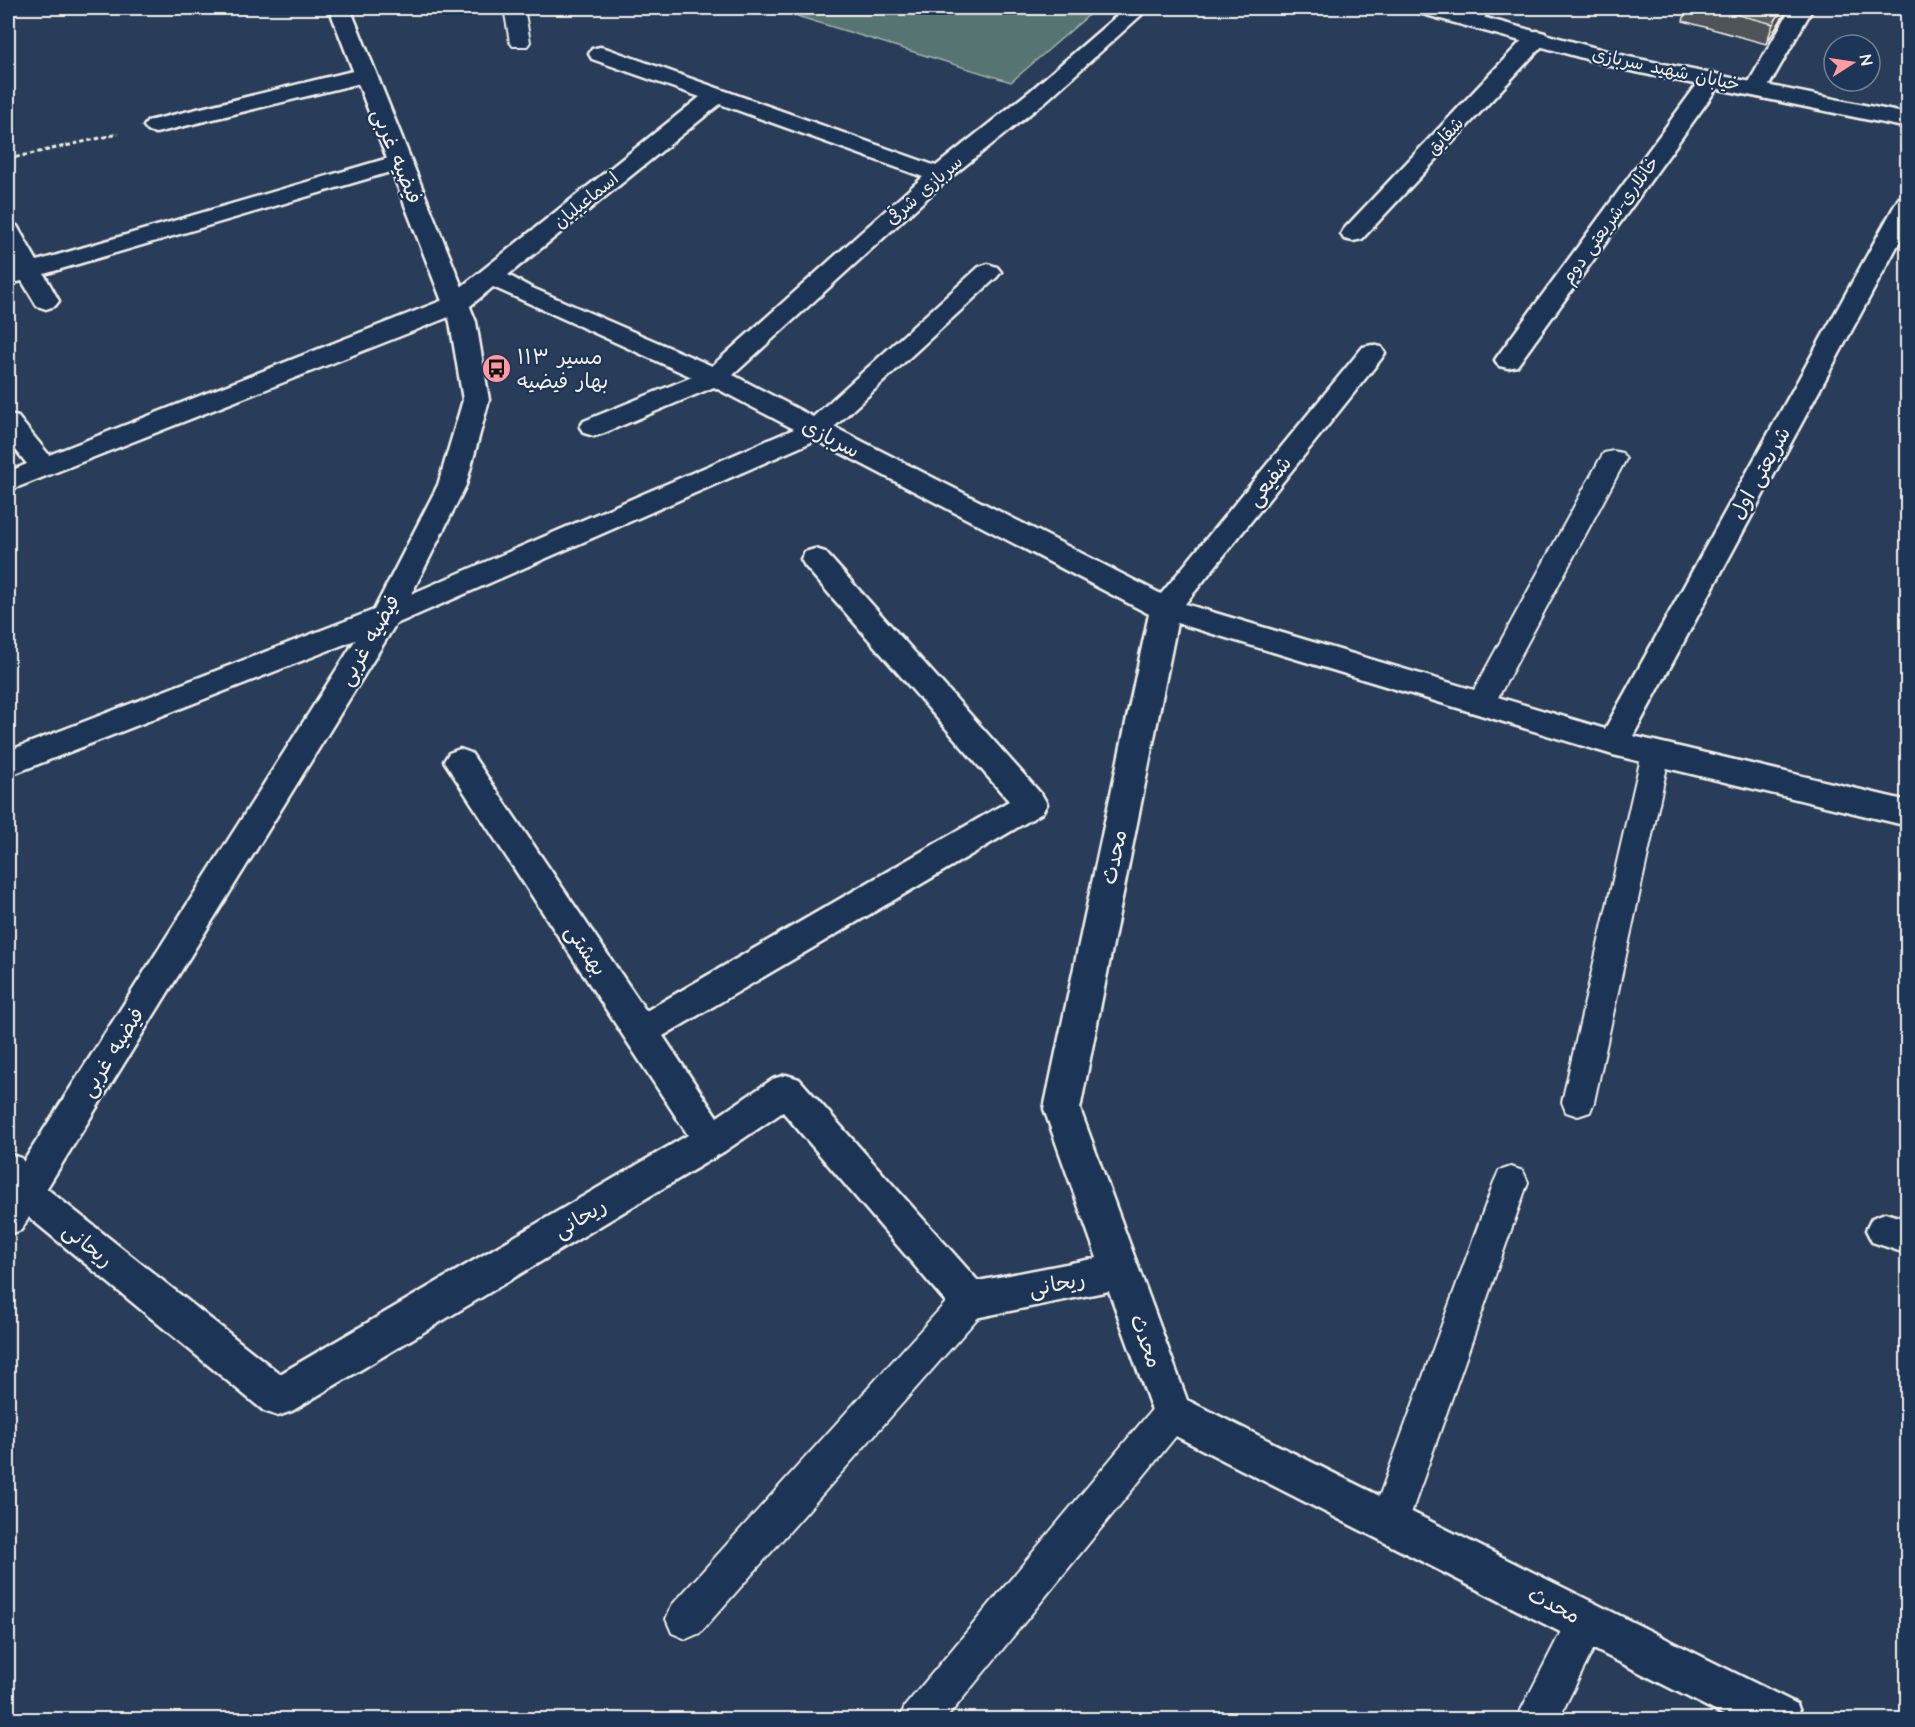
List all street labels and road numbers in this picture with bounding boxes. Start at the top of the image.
street label: خیابان شهید سربازی [1590,42,1742,97]
street label: فیضیه غربی [364,104,429,208]
street label: شقایق [1421,112,1470,161]
street label: سربازی شرقی [880,150,968,231]
street label: خانلاری-شریعتی دوم [1556,151,1666,290]
street label: اسماعیلیان [548,166,624,234]
street label: سربازی [797,412,865,465]
street label: شریعتی اول [1723,422,1798,525]
street label: شفیعی [1240,450,1299,513]
street label: فیضیه غربی [332,589,407,691]
street label: محدث [1095,827,1134,887]
street label: بهشتی [558,919,613,982]
street label: فیضیه غربی [73,1002,151,1103]
street label: ریحانی [548,1191,612,1245]
street label: ریحانی [56,1216,119,1275]
street label: ریحانی [1026,1265,1088,1304]
street label: محدث [1122,1310,1169,1372]
street label: محدث [1523,1580,1585,1631]

